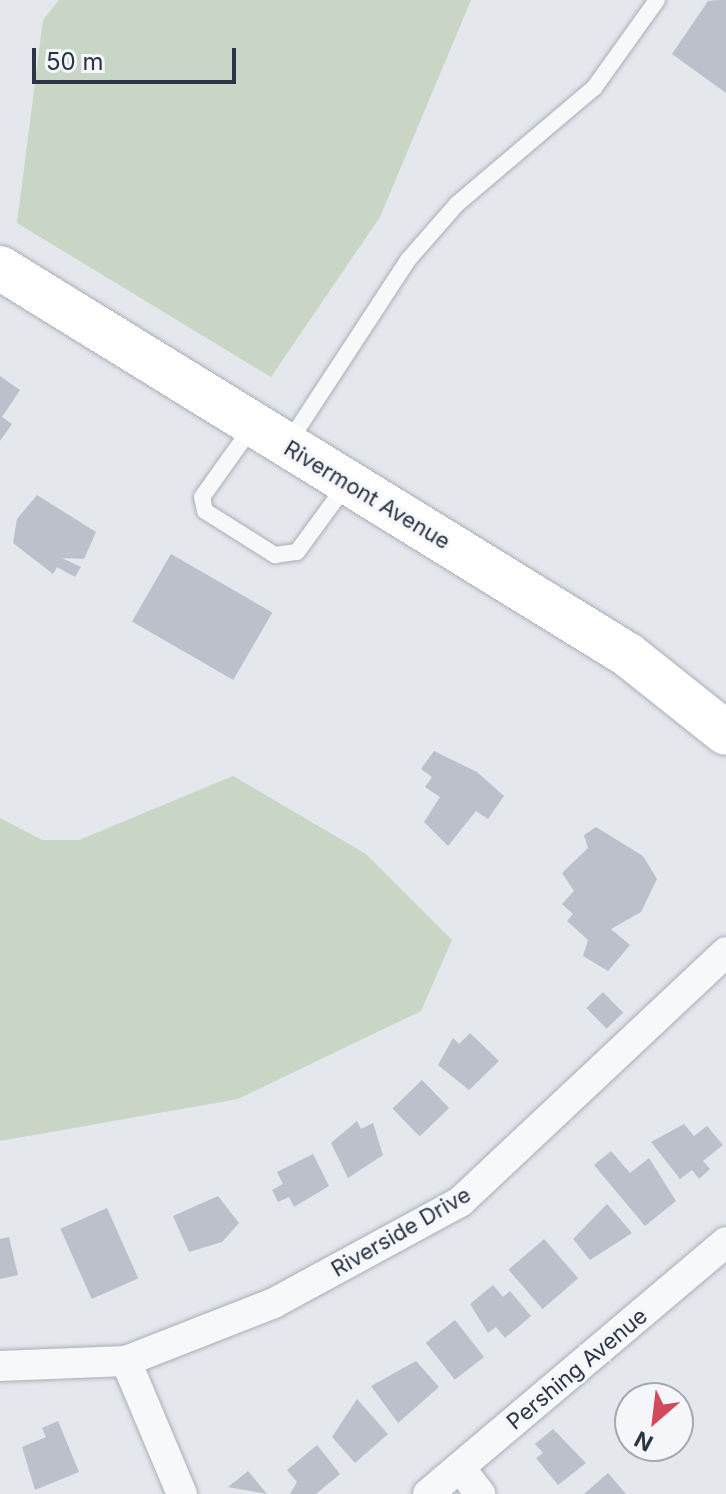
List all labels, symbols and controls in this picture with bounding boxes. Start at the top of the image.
scale bar [36,32,240,82]
text: 50 m [46,47,104,76]
street label: Rivermont Avenue [279,435,455,555]
street label: Riverside Drive [327,1181,475,1283]
street label: Pershing Avenue [502,1303,652,1435]
north arrow [614,1382,694,1462]
text: N [630,1426,657,1457]

